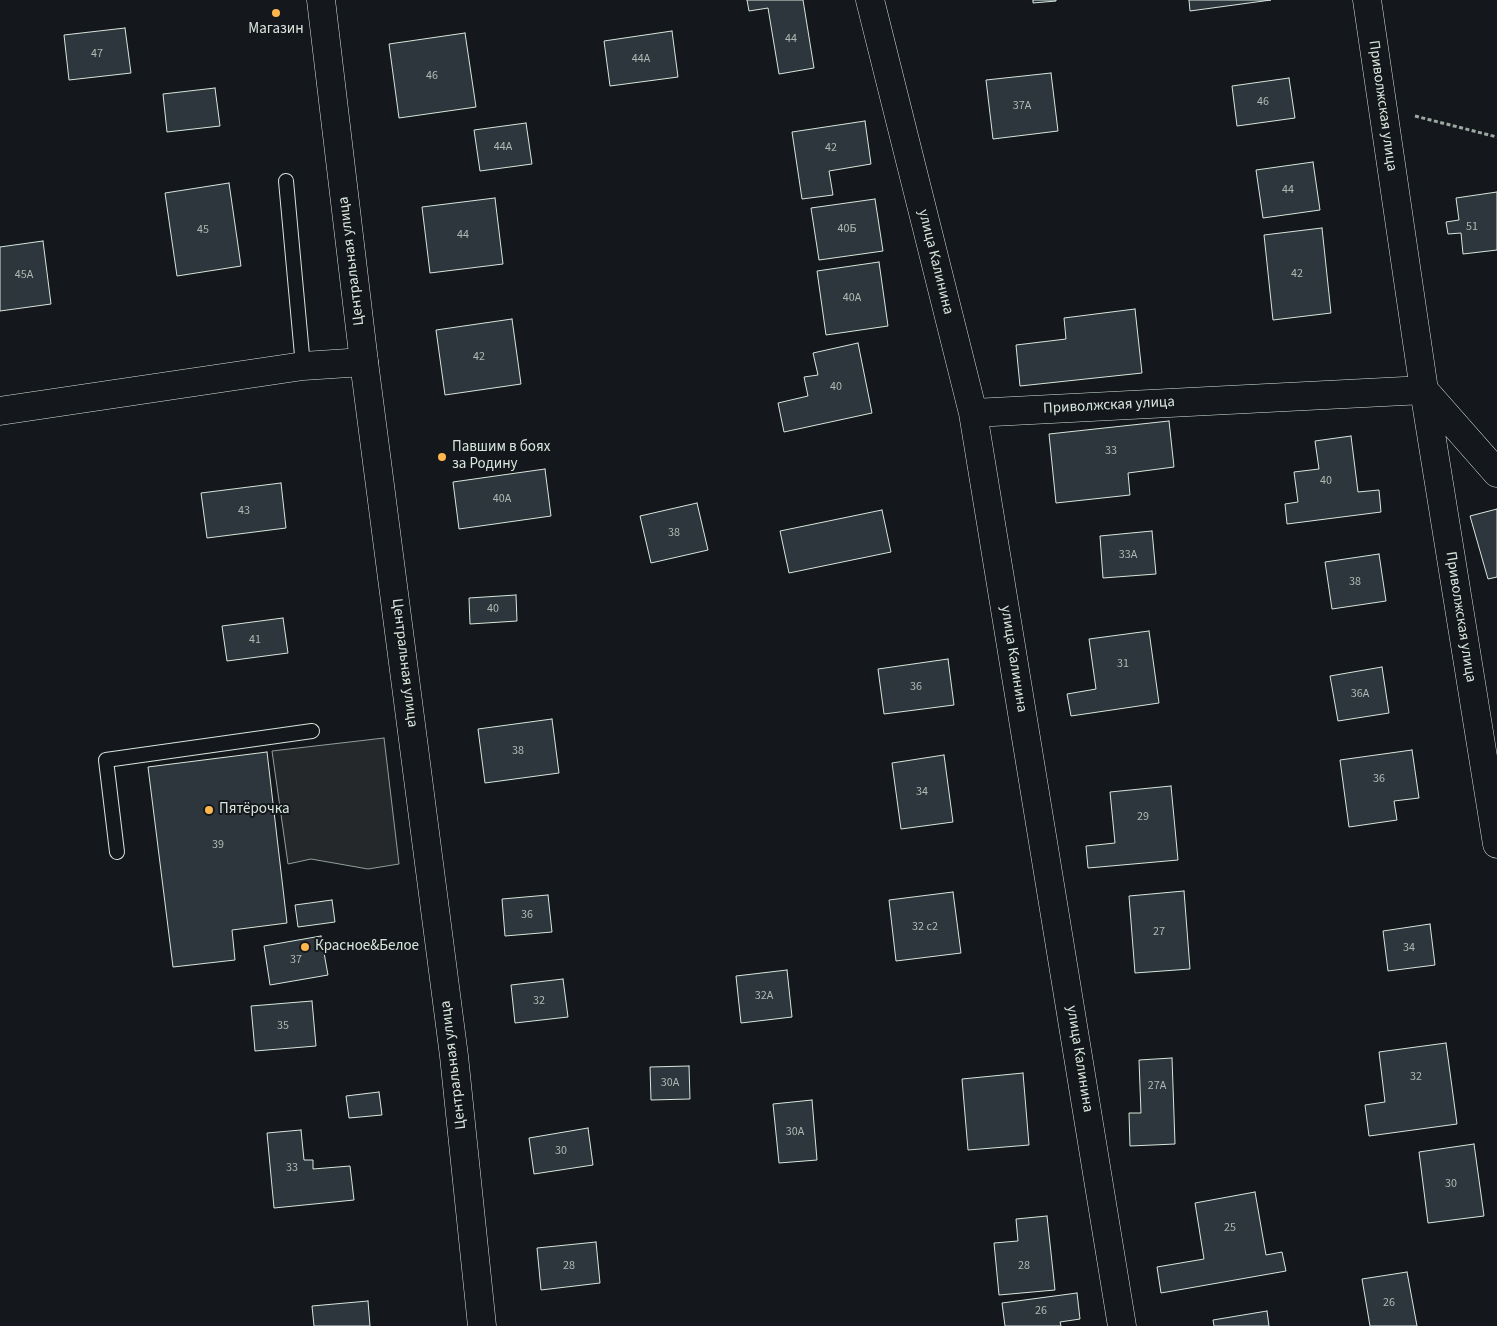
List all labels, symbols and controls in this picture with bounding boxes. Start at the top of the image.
marker: Магазин [270,7,282,19]
place label: Магазин [248,21,304,39]
house number: 44 [785,32,797,46]
street label: Приволжская улица [1364,39,1400,173]
house number: 47 [91,47,103,61]
house number: 44А [632,52,650,66]
house number: 46 [426,69,438,83]
house number: 46 [1257,95,1269,109]
house number: 37А [1013,99,1031,113]
house number: 44А [494,140,512,154]
house number: 42 [825,141,837,155]
house number: 44 [1282,183,1294,197]
street label: Центральная улица [335,196,369,326]
street label: улица Калинина [913,207,957,317]
house number: 51 [1466,220,1478,234]
house number: 40Б [838,222,856,236]
house number: 45 [197,223,209,237]
house number: 44 [457,228,469,242]
house number: 42 [1291,267,1303,281]
house number: 45А [15,268,33,282]
house number: 40А [843,291,861,305]
house number: 42 [473,350,485,364]
house number: 40 [830,380,842,394]
street label: Приволжская улица [1043,394,1175,418]
place label: Павшим в боях за Родину [452,439,550,474]
house number: 33 [1105,444,1117,458]
marker: Павшим в боях за Родину [436,451,448,463]
house number: 40 [1320,474,1332,488]
house number: 40А [493,492,511,506]
house number: 43 [238,504,250,518]
house number: 38 [668,526,680,540]
house number: 33А [1119,548,1137,562]
street label: Приволжская улица [1441,550,1479,684]
house number: 38 [1349,575,1361,589]
street label: Центральная улица [387,598,421,728]
house number: 40 [487,602,499,616]
street label: улица Калинина [996,604,1030,714]
house number: 41 [249,633,261,647]
house number: 31 [1117,657,1129,671]
house number: 36 [910,680,922,694]
house number: 36А [1351,687,1369,701]
house number: 38 [512,744,524,758]
house number: 36 [1373,772,1385,786]
house number: 34 [916,785,928,799]
place label: Пятёрочка [219,801,290,819]
marker: Пятёрочка [203,804,215,816]
house number: 29 [1137,810,1149,824]
house number: 39 [212,838,224,852]
house number: 36 [521,908,533,922]
house number: 32 с2 [912,920,938,934]
house number: 27 [1153,925,1165,939]
place label: Красное&Белое [315,938,419,956]
marker: Красное&Белое [299,941,311,953]
house number: 34 [1403,941,1415,955]
house number: 37 [290,953,302,967]
house number: 32А [755,989,773,1003]
house number: 32 [533,994,545,1008]
street label: Центральная улица [437,1000,471,1130]
street label: улица Калинина [1062,1004,1096,1114]
house number: 35 [277,1019,289,1033]
house number: 32 [1410,1070,1422,1084]
house number: 30А [661,1076,679,1090]
house number: 27А [1148,1079,1166,1093]
house number: 30А [786,1125,804,1139]
house number: 30 [555,1144,567,1158]
house number: 33 [286,1161,298,1175]
house number: 30 [1445,1177,1457,1191]
house number: 25 [1224,1221,1236,1235]
house number: 28 [563,1259,575,1273]
house number: 28 [1018,1259,1030,1273]
house number: 26 [1383,1296,1395,1310]
house number: 26 [1035,1304,1047,1318]

